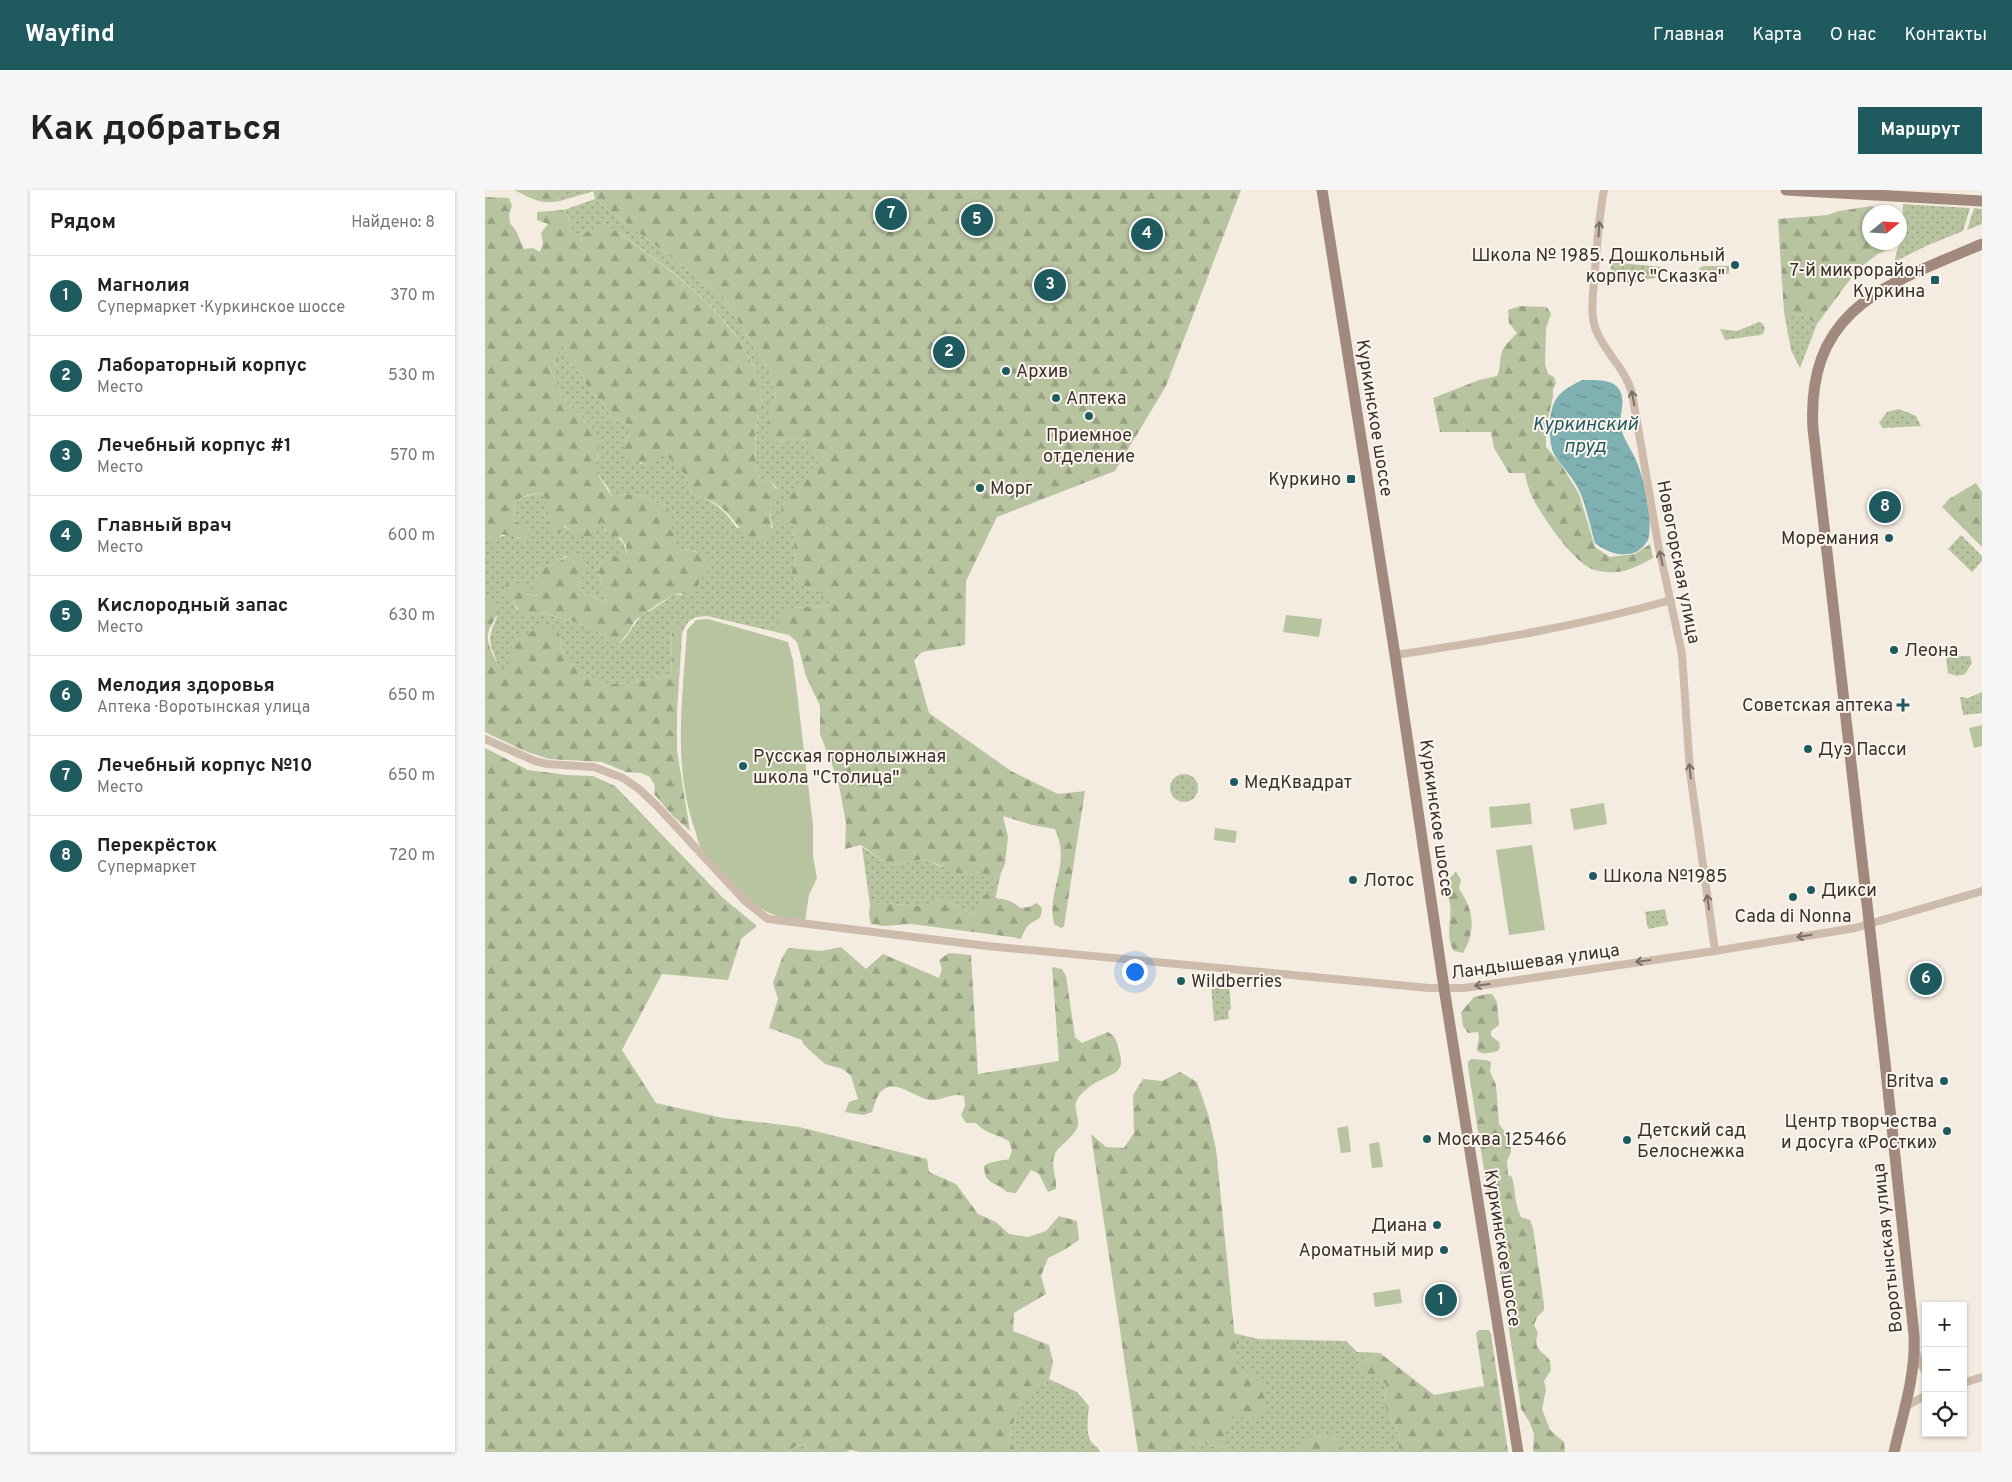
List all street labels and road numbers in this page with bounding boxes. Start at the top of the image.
street label: Куркинское шоссе [1350,338,1397,498]
street label: Новогорская улица [1650,479,1705,646]
street label: Куркинское шоссе [1413,738,1458,898]
street label: Ландышевая улица [1449,939,1621,986]
street label: Воротынская улица [1868,1162,1909,1334]
street label: Куркинское шоссе [1478,1168,1525,1328]

